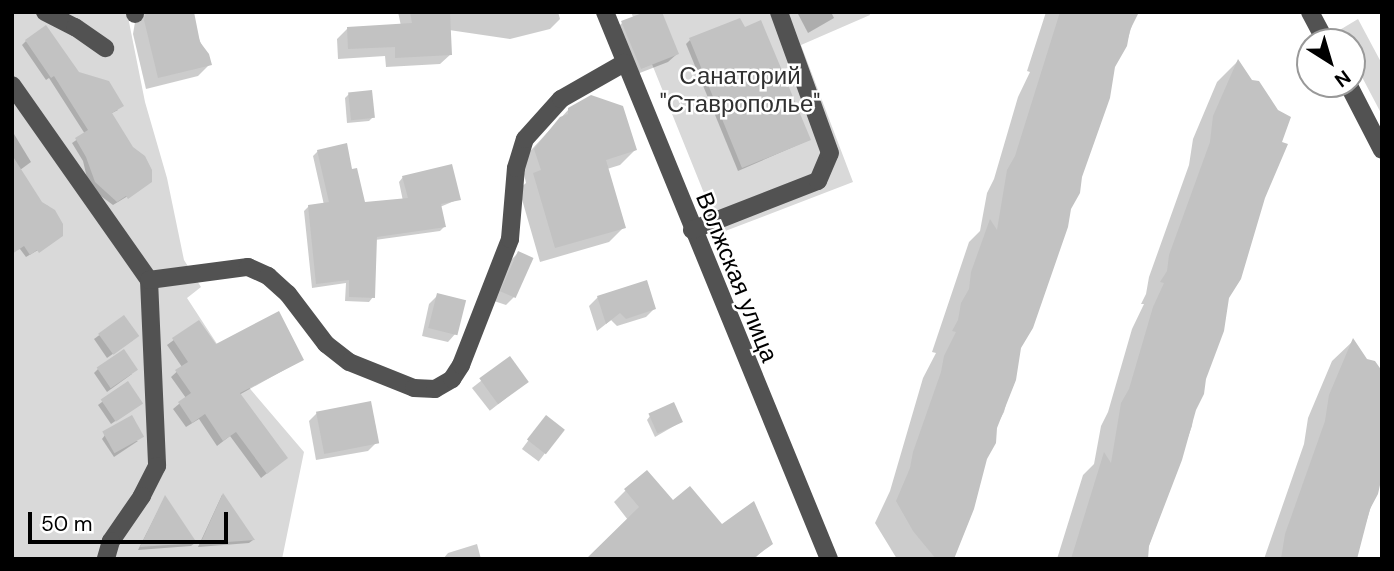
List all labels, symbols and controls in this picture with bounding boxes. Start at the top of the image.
north arrow [1296,28,1366,98]
park label: Санаторий "Ставрополье" [660,62,820,118]
text: N [1330,64,1356,93]
street label: Волжская улица [690,188,784,366]
scale bar [32,498,231,542]
text: 50 m [41,510,92,538]

